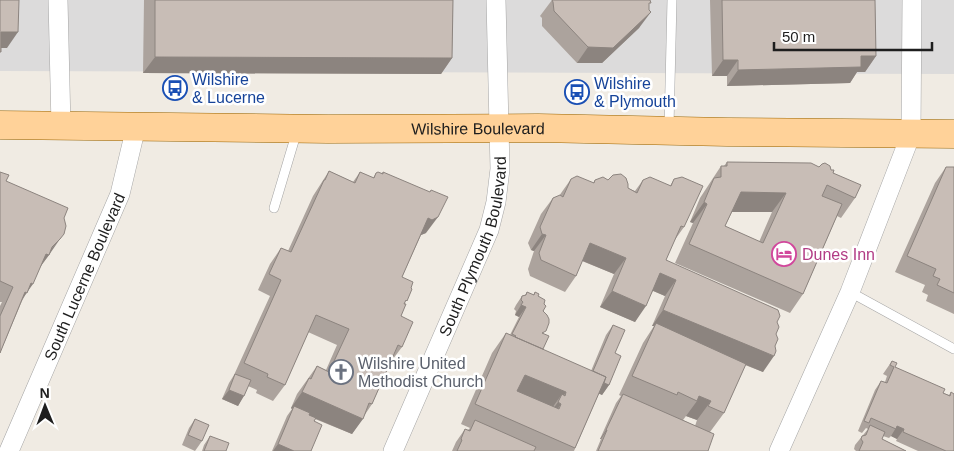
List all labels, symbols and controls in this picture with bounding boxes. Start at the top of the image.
scale bar [774,20,932,52]
text: 50 m [782,28,815,45]
place label: Wilshire & Lucerne [192,71,265,106]
bus stop icon: Wilshire & Lucerne [162,75,188,101]
place label: Wilshire & Plymouth [594,75,676,110]
bus stop icon: Wilshire & Plymouth [564,79,590,105]
street label: Wilshire Boulevard [411,120,545,138]
street label: South Plymouth Boulevard [436,156,509,339]
street label: South Lucerne Boulevard [41,190,128,363]
hotel icon: Dunes Inn [771,241,797,267]
place label: Dunes Inn [802,246,875,263]
place label: Wilshire United Methodist Church [358,355,483,390]
church icon: Wilshire United Methodist Church [328,359,354,385]
north arrow [20,381,70,431]
text: N [40,385,50,401]

